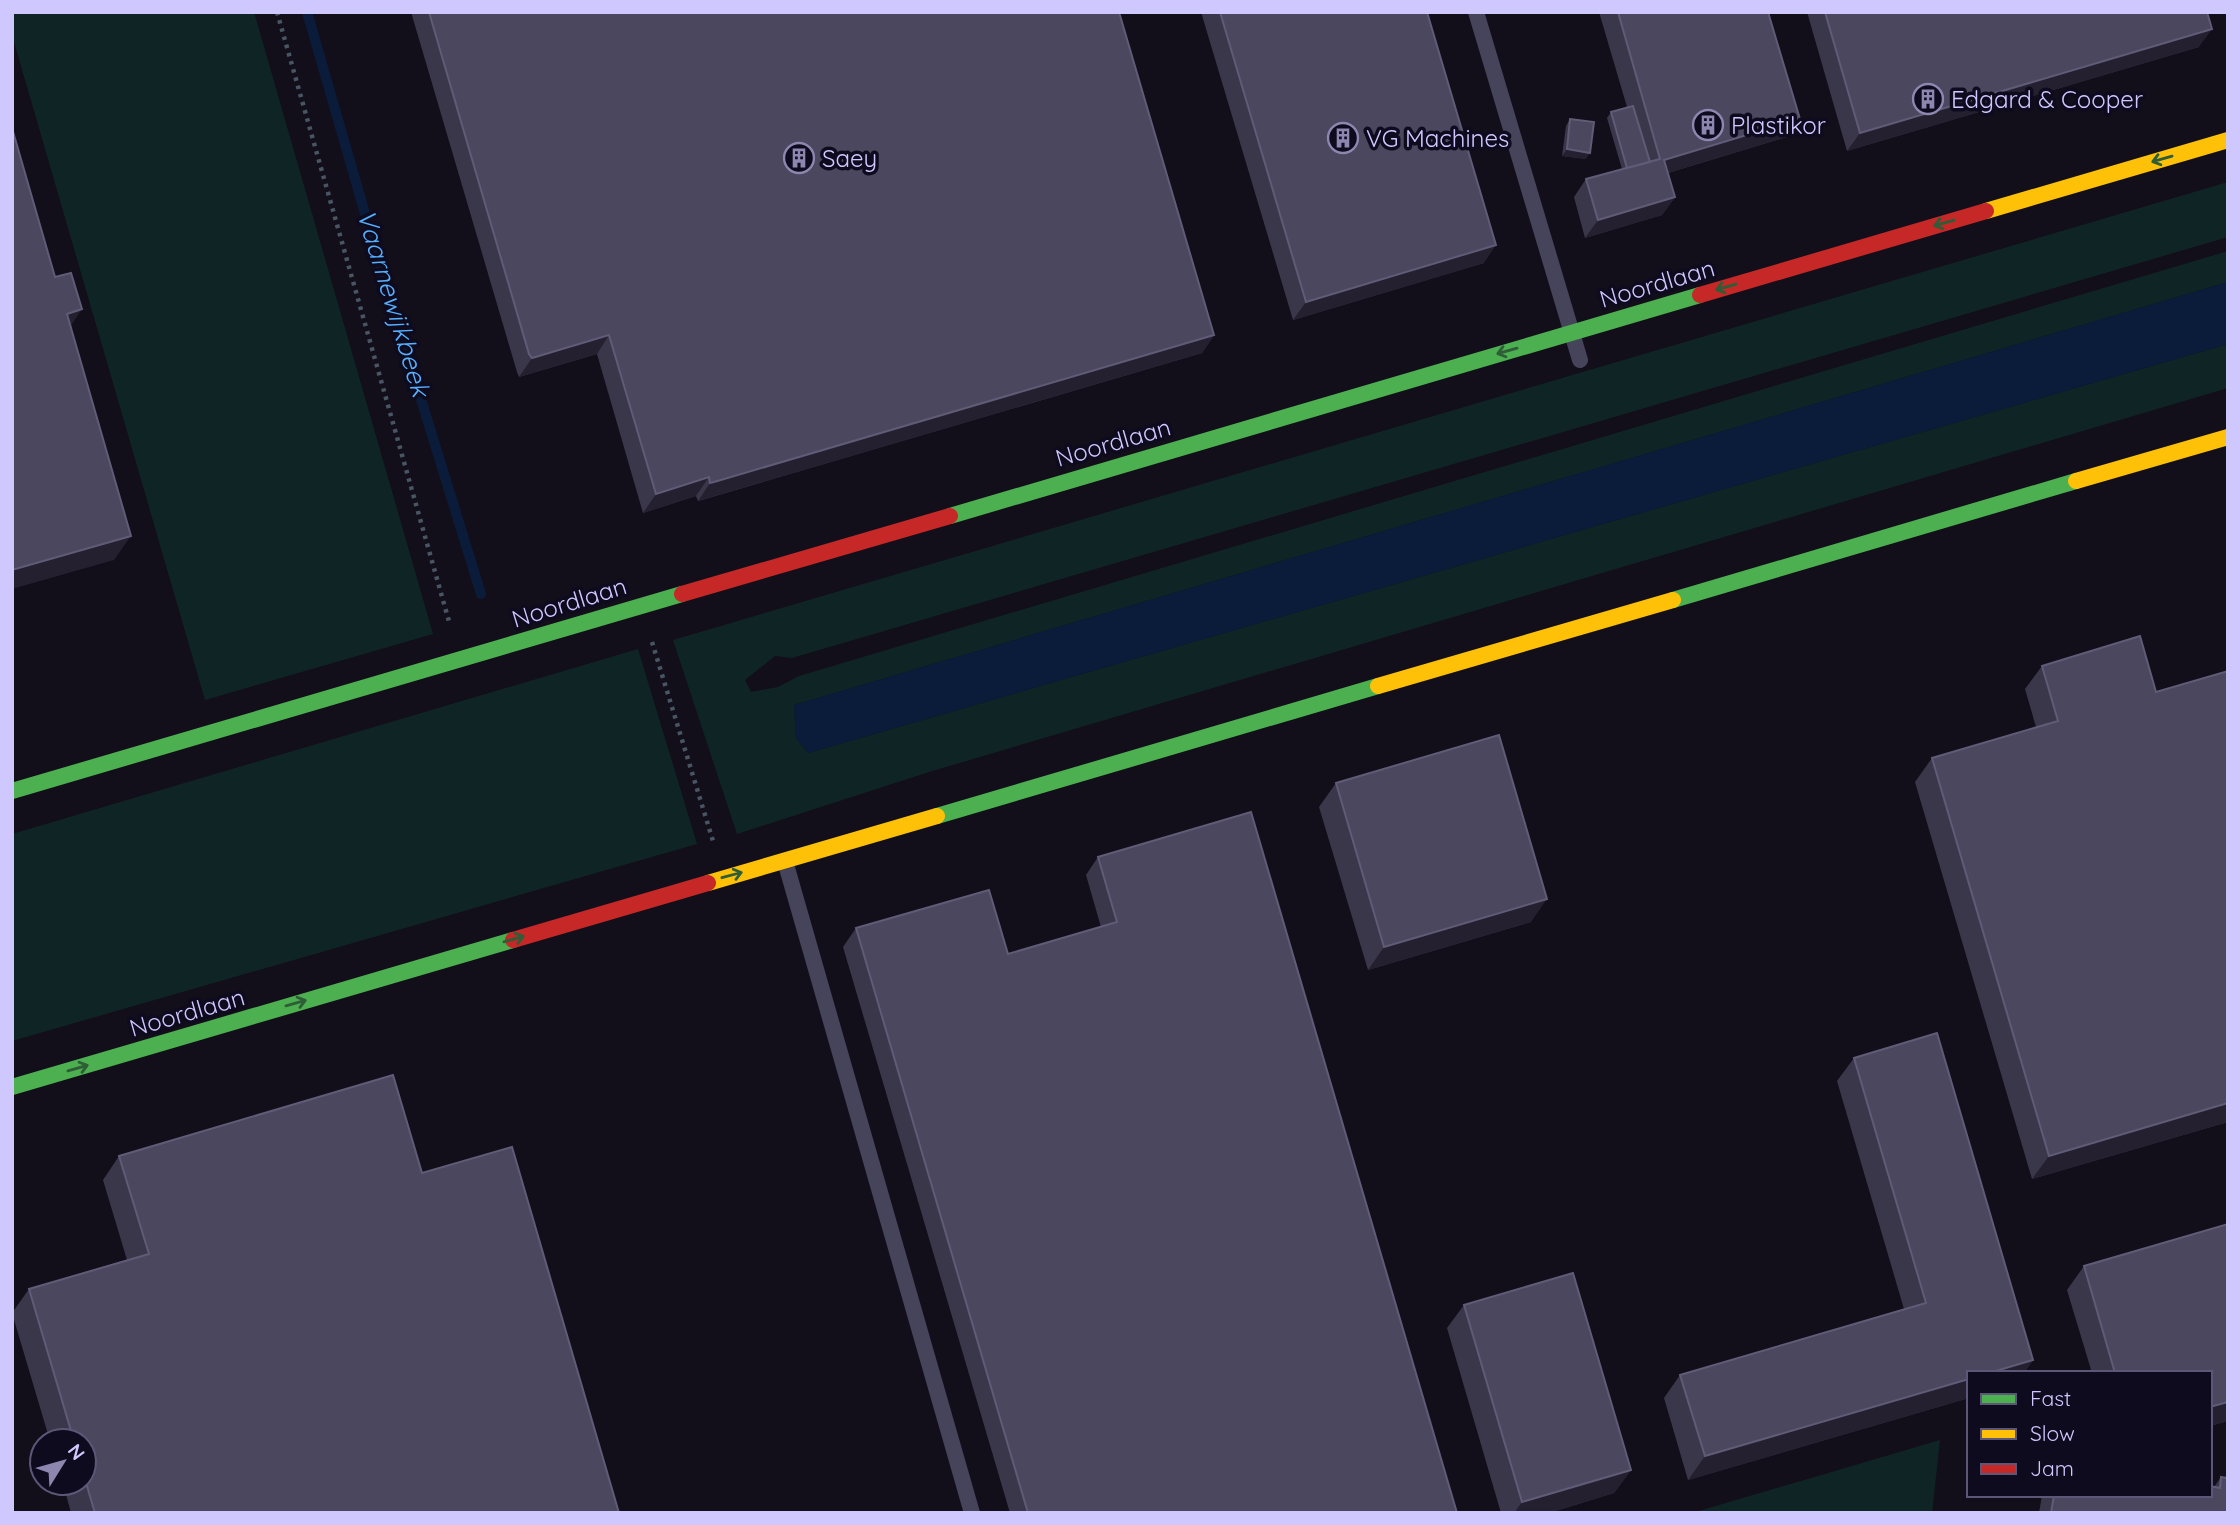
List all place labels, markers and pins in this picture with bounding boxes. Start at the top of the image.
building icon: Edgard & Cooper [1911,82,1945,116]
place label: Edgard & Cooper [1951,84,2143,114]
building icon: Plastikor [1691,108,1725,142]
place label: Plastikor [1731,110,1826,140]
building icon: VG Machines [1326,121,1360,155]
place label: VG Machines [1366,123,1509,153]
building icon: Saey [782,141,816,175]
place label: Saey [822,143,877,173]

